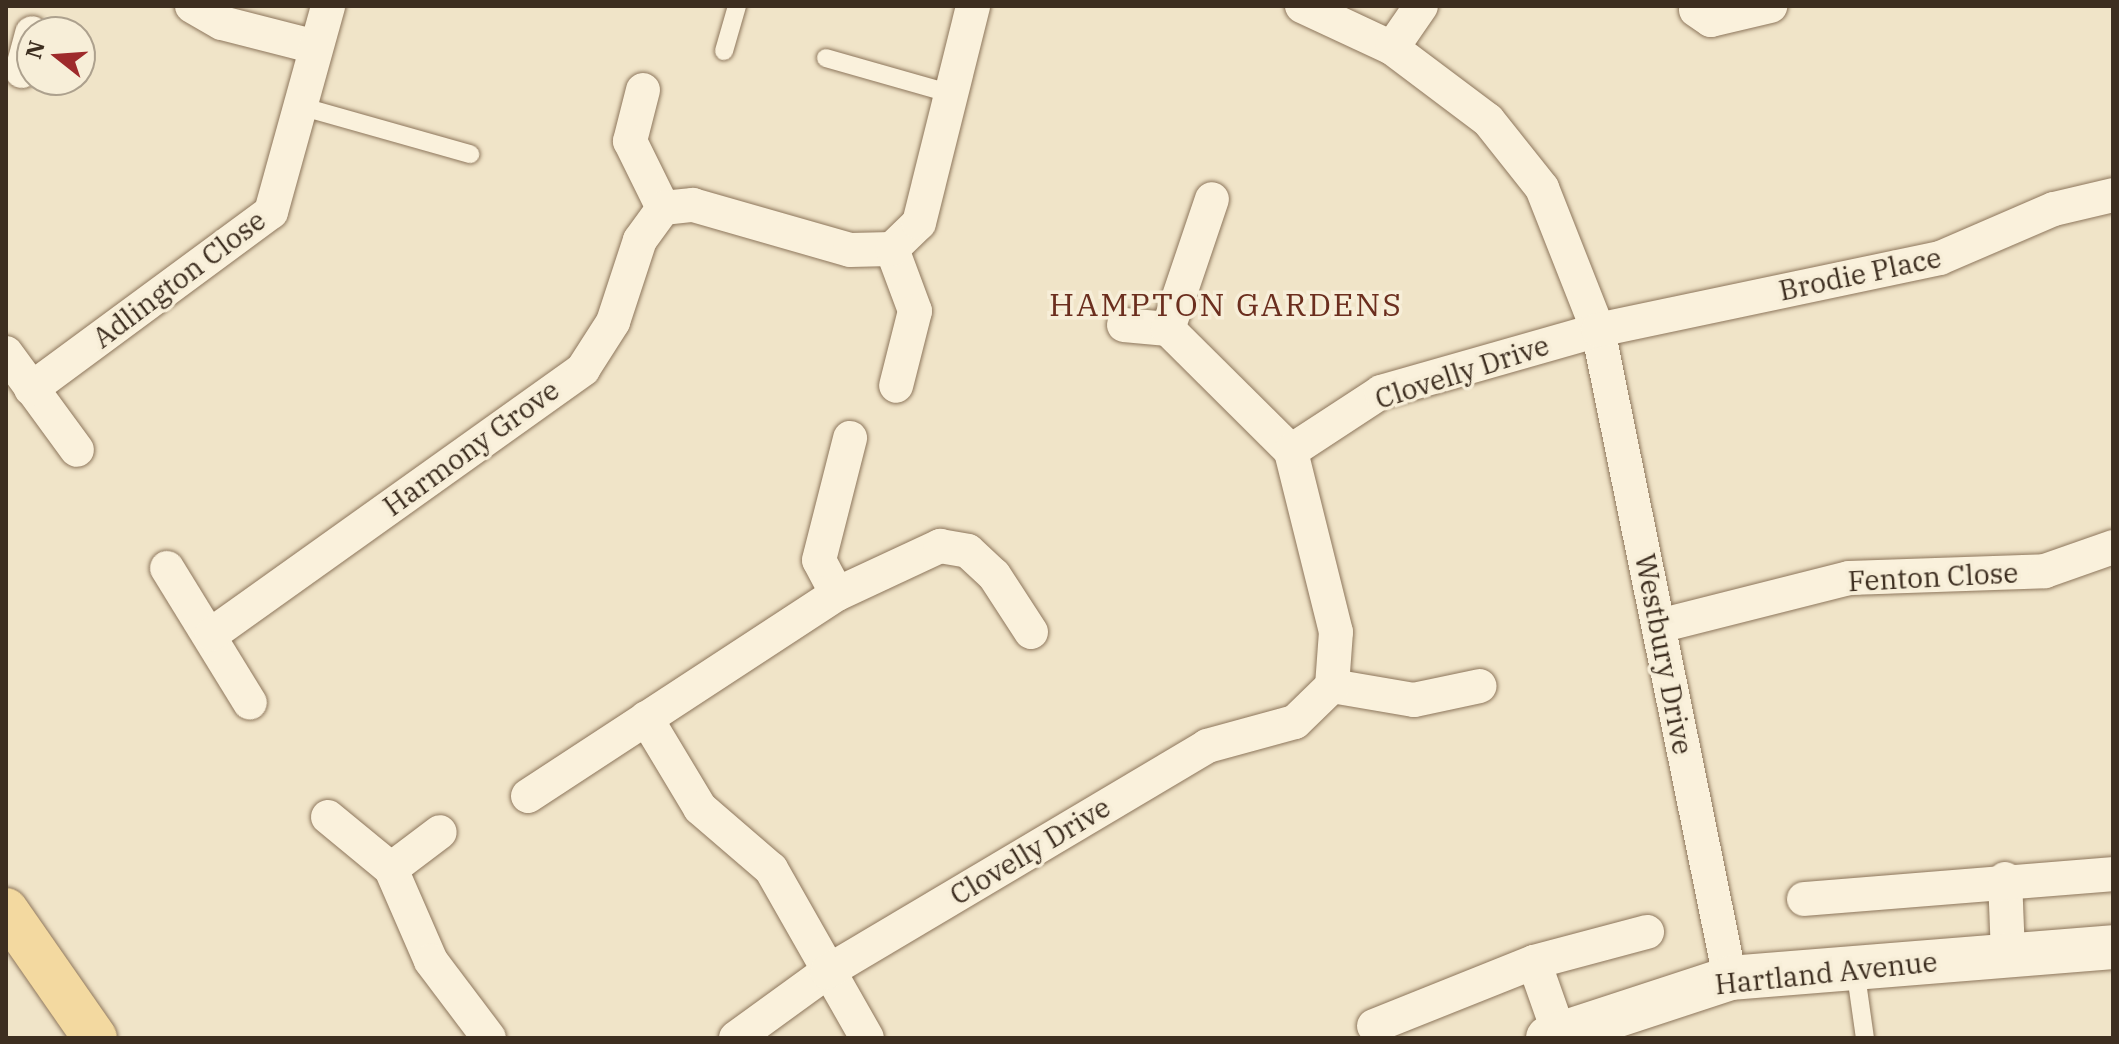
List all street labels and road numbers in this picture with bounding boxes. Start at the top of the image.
street label: Adlington Close [86,203,272,355]
street label: Brodie Place [1776,240,1944,308]
street label: Clovelly Drive [1371,328,1553,416]
street label: Harmony Grove [377,373,565,523]
street label: Westbury Drive [1628,551,1700,757]
street label: Fenton Close [1847,556,2019,598]
street label: Clovelly Drive [944,790,1116,912]
street label: Hartland Avenue [1713,945,1939,1001]

